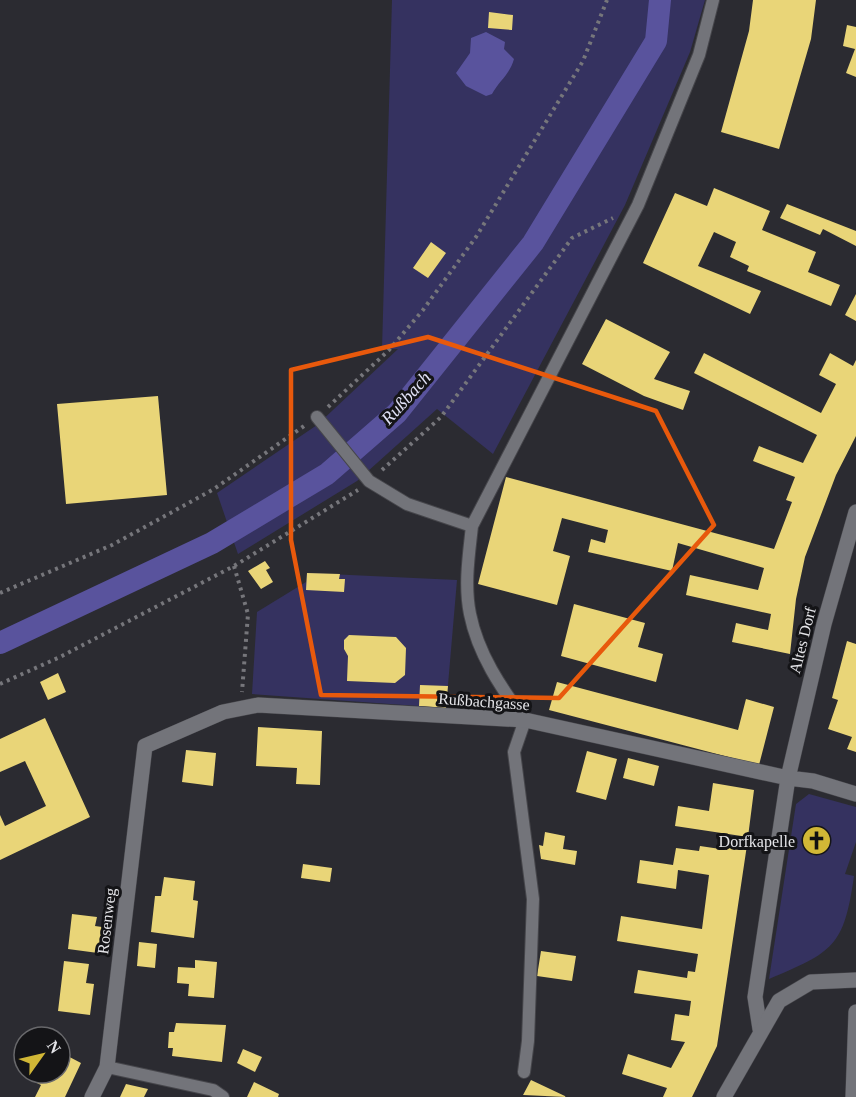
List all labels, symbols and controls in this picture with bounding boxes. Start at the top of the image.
water label: Rußbach [376,368,435,429]
street label: Altes Dorf [786,604,819,675]
street label: Rußbachgasse [438,690,530,714]
church icon: Dorfkapelle [800,825,832,857]
place label: Dorfkapelle [719,833,795,851]
street label: Rosenweg [94,887,120,955]
north arrow [12,1025,72,1085]
text: N [44,1037,65,1057]

